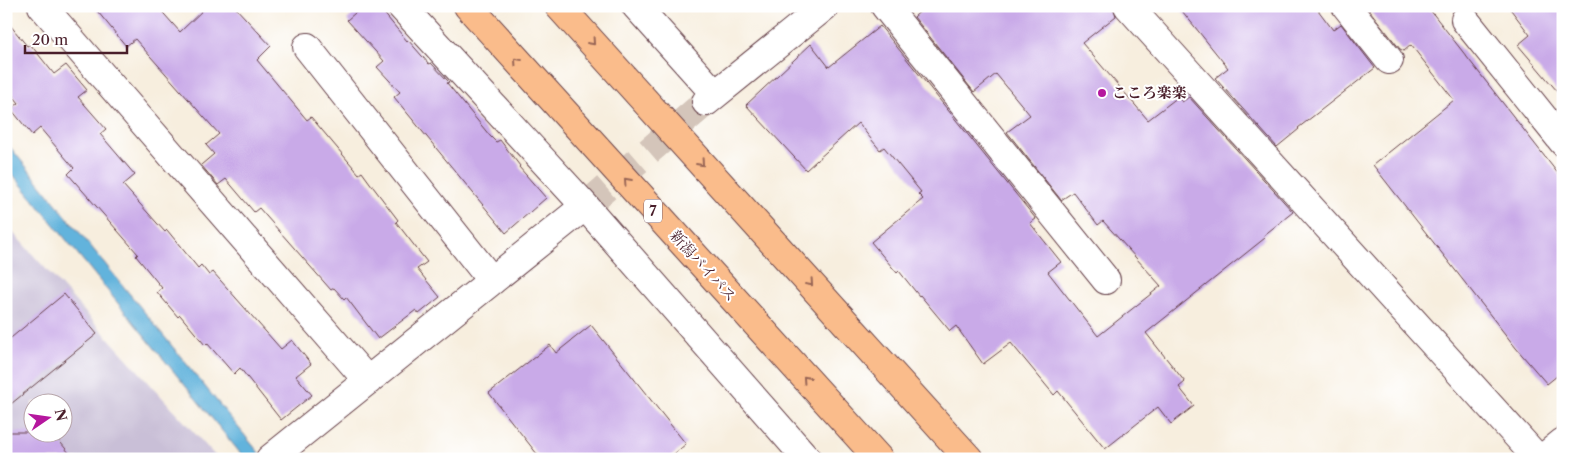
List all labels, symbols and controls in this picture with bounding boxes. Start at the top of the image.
scale bar [25,22,128,54]
text: 20 m [32,30,68,49]
one-way arrow [586,37,595,46]
one-way arrow [514,58,523,67]
place label: こころ楽楽 [1112,83,1187,102]
marker: こころ楽楽 [1096,87,1108,99]
one-way arrow [695,157,704,166]
one-way arrow [624,178,633,187]
road number: 7 [644,200,662,222]
street label: 新潟バイパス [666,226,740,305]
one-way arrow [804,278,813,287]
one-way arrow [803,376,812,385]
north arrow [22,392,72,442]
text: N [51,407,71,423]

